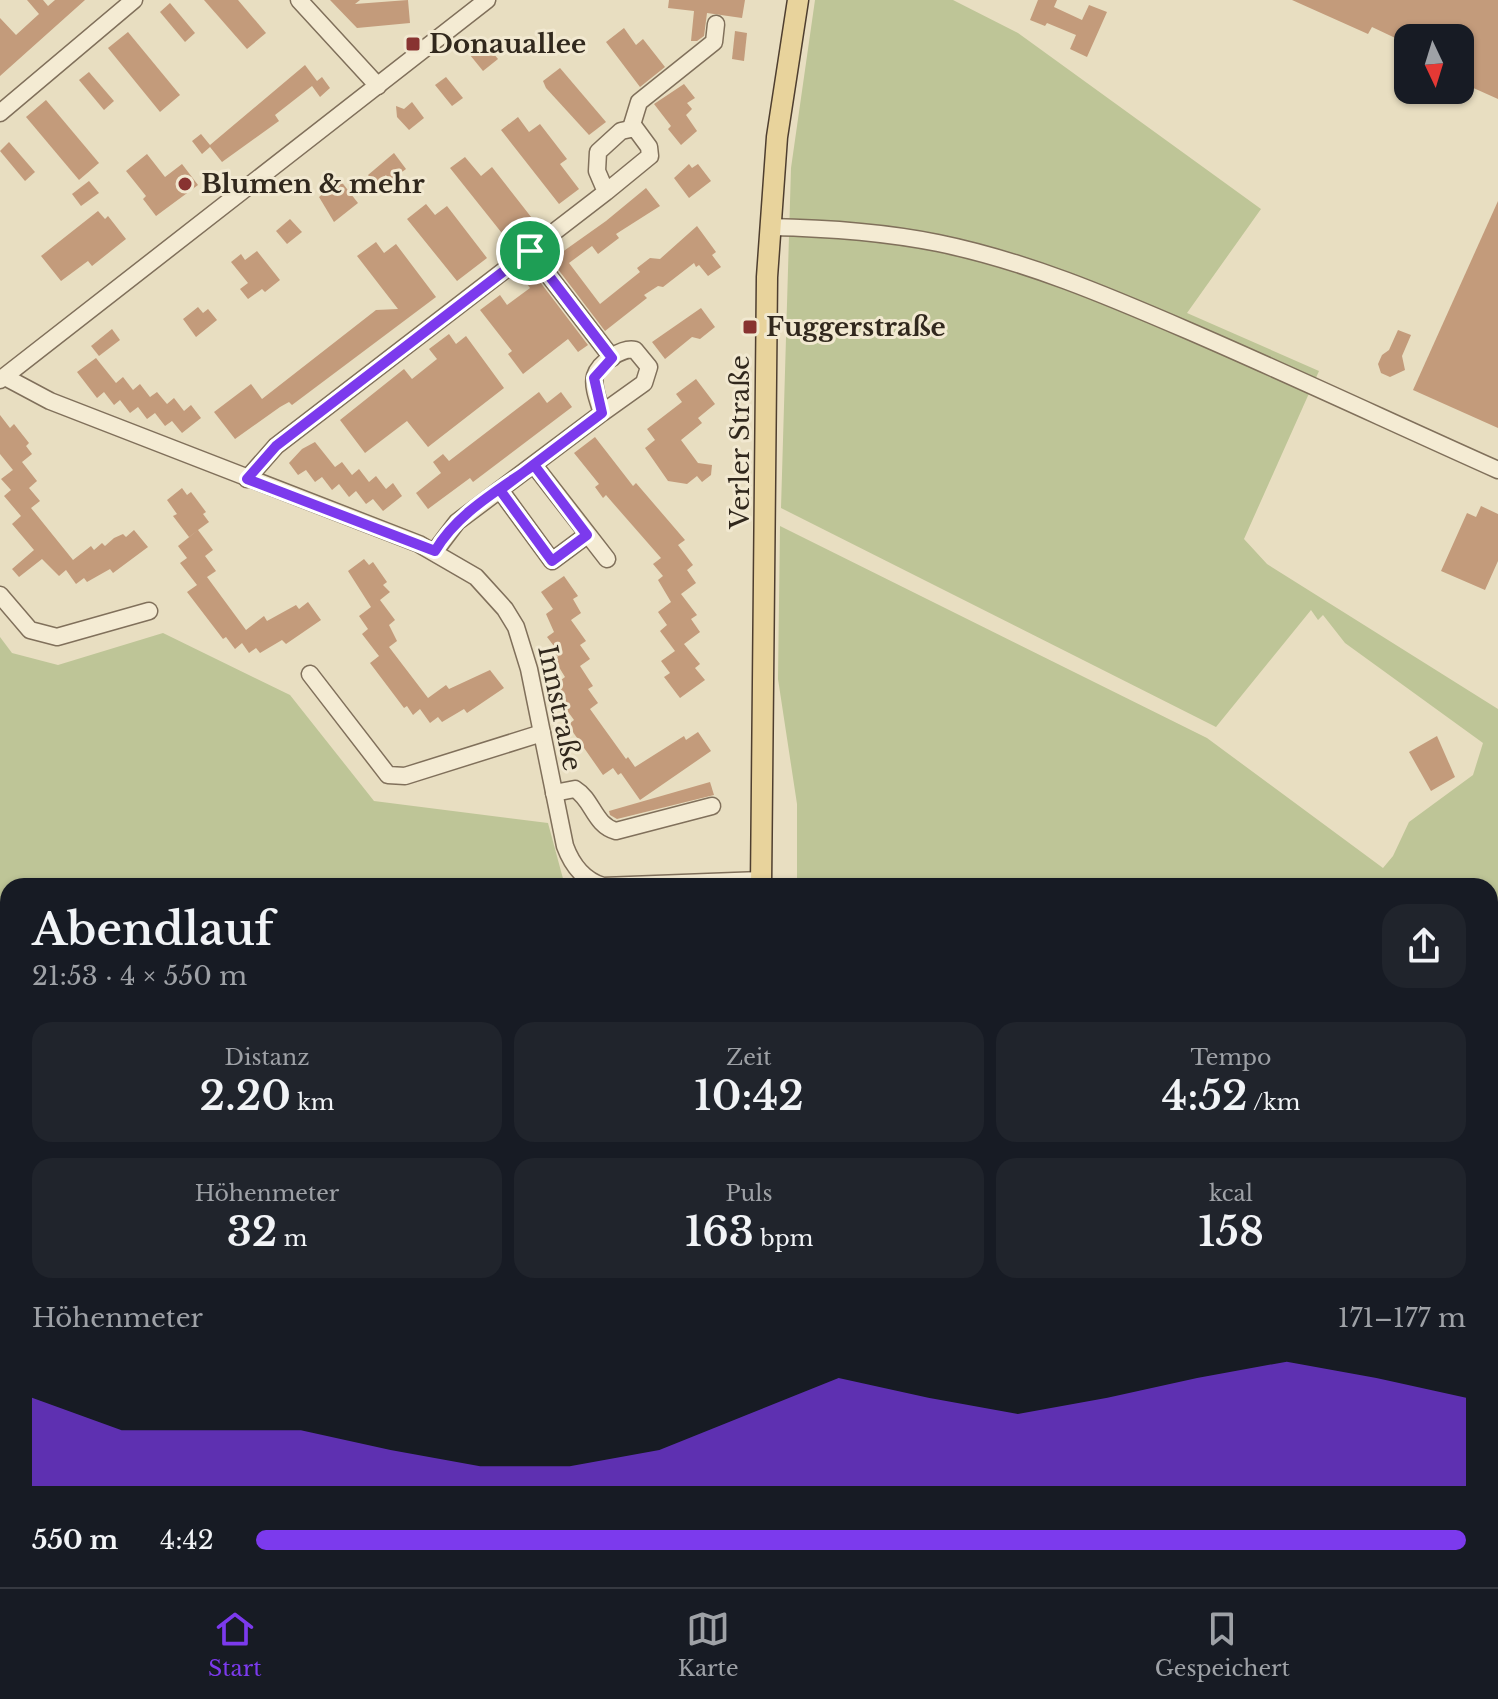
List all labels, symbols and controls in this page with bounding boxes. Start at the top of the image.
north arrow [1394,24,1474,104]
map controls [1394,24,1474,104]
place label: Donauallee [429,28,586,60]
marker: Donauallee [404,35,422,53]
place label: Blumen & mehr [201,168,425,200]
marker: Blumen & mehr [176,175,194,193]
pin [496,217,564,285]
icon: arrive [508,229,552,273]
place label: Fuggerstraße [766,311,946,343]
marker: Fuggerstraße [741,318,759,336]
street label: Verler Straße [724,355,756,530]
street label: Innstraße [531,642,589,774]
text: Abendlauf [32,902,274,957]
button: share [1382,904,1466,988]
text: 21:53 · 4 × 550 m [32,960,247,992]
text: Distanz [225,1044,309,1071]
text: Zeit [726,1044,772,1071]
text: Tempo [1191,1044,1271,1071]
text: 2.20 [200,1071,291,1121]
text: 10:42 [694,1071,804,1121]
text: 4:52 [1162,1071,1248,1121]
text: km [291,1089,334,1116]
text: /km [1248,1089,1300,1116]
text: Höhenmeter [195,1180,339,1207]
text: Puls [726,1180,773,1207]
text: kcal [1209,1180,1253,1207]
text: 32 [227,1207,277,1257]
text: 163 [685,1207,754,1257]
text: 158 [1198,1207,1264,1257]
text: m [277,1225,307,1252]
text: bpm [754,1225,813,1252]
text: Höhenmeter [32,1302,203,1334]
text: 171–177 m [1338,1302,1466,1334]
text: 550 m [32,1524,118,1556]
text: 4:42 [160,1524,214,1556]
tab: Start [208,1607,262,1682]
tab: Karte [678,1607,739,1682]
tab: Gespeichert [1155,1607,1290,1682]

